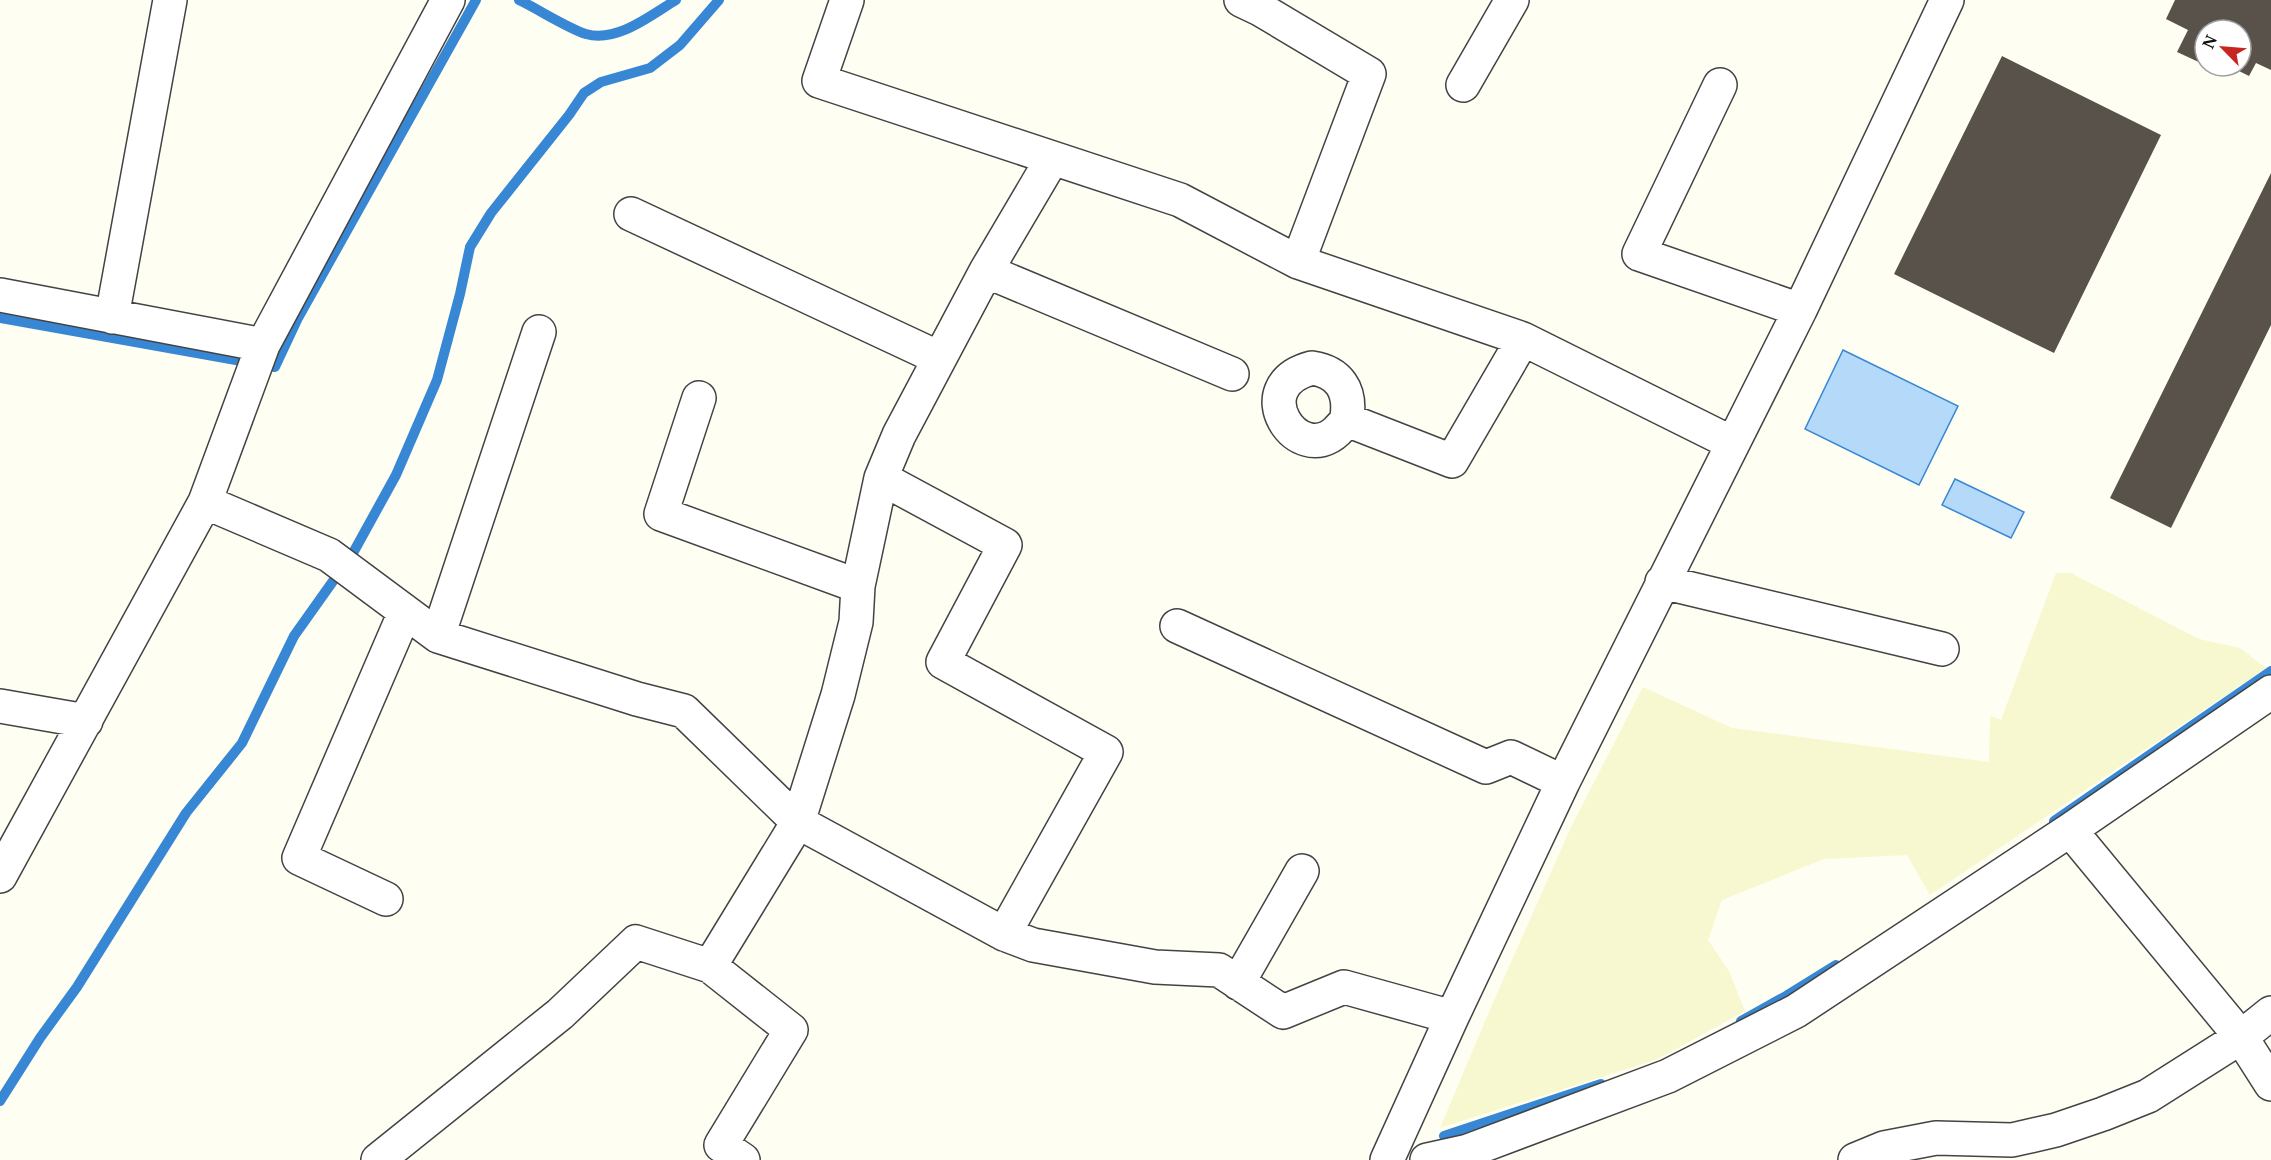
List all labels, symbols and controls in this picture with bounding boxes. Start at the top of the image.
north arrow [2193,18,2253,78]
text: N [2197,31,2222,52]

